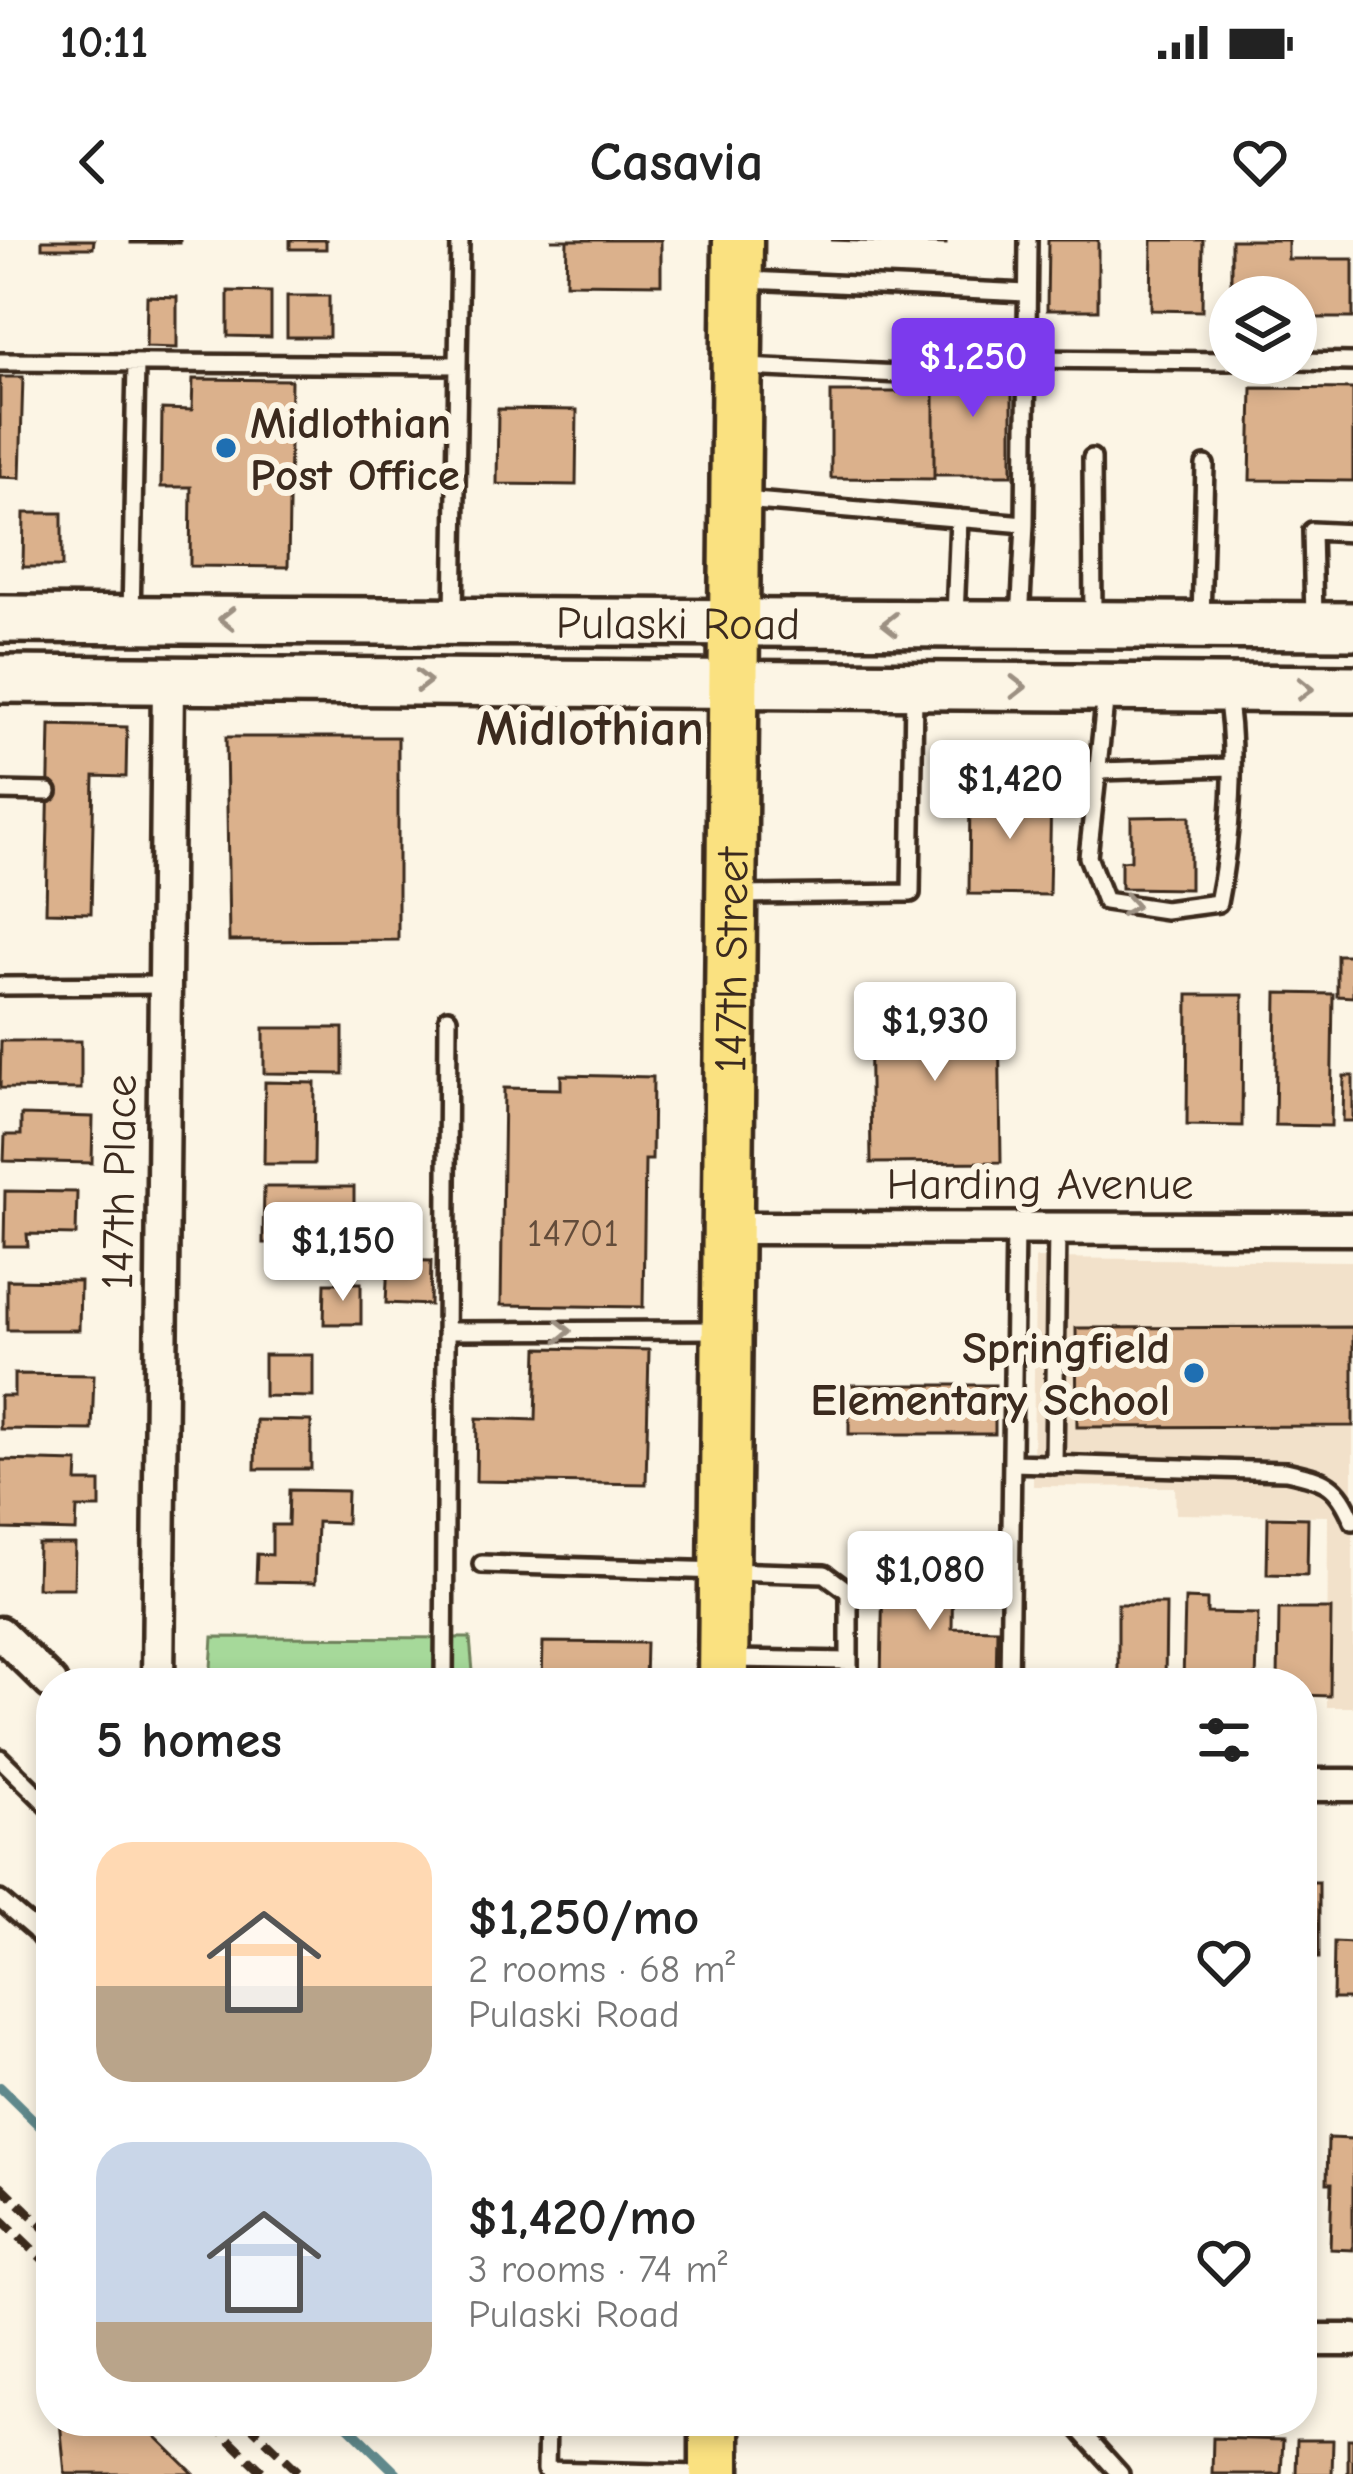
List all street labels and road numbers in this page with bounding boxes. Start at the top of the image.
street label: Pulaski Road [556,597,800,650]
street label: 147th Street [704,846,759,1073]
street label: 147th Place [91,1074,147,1290]
street label: Harding Avenue [886,1158,1194,1210]

